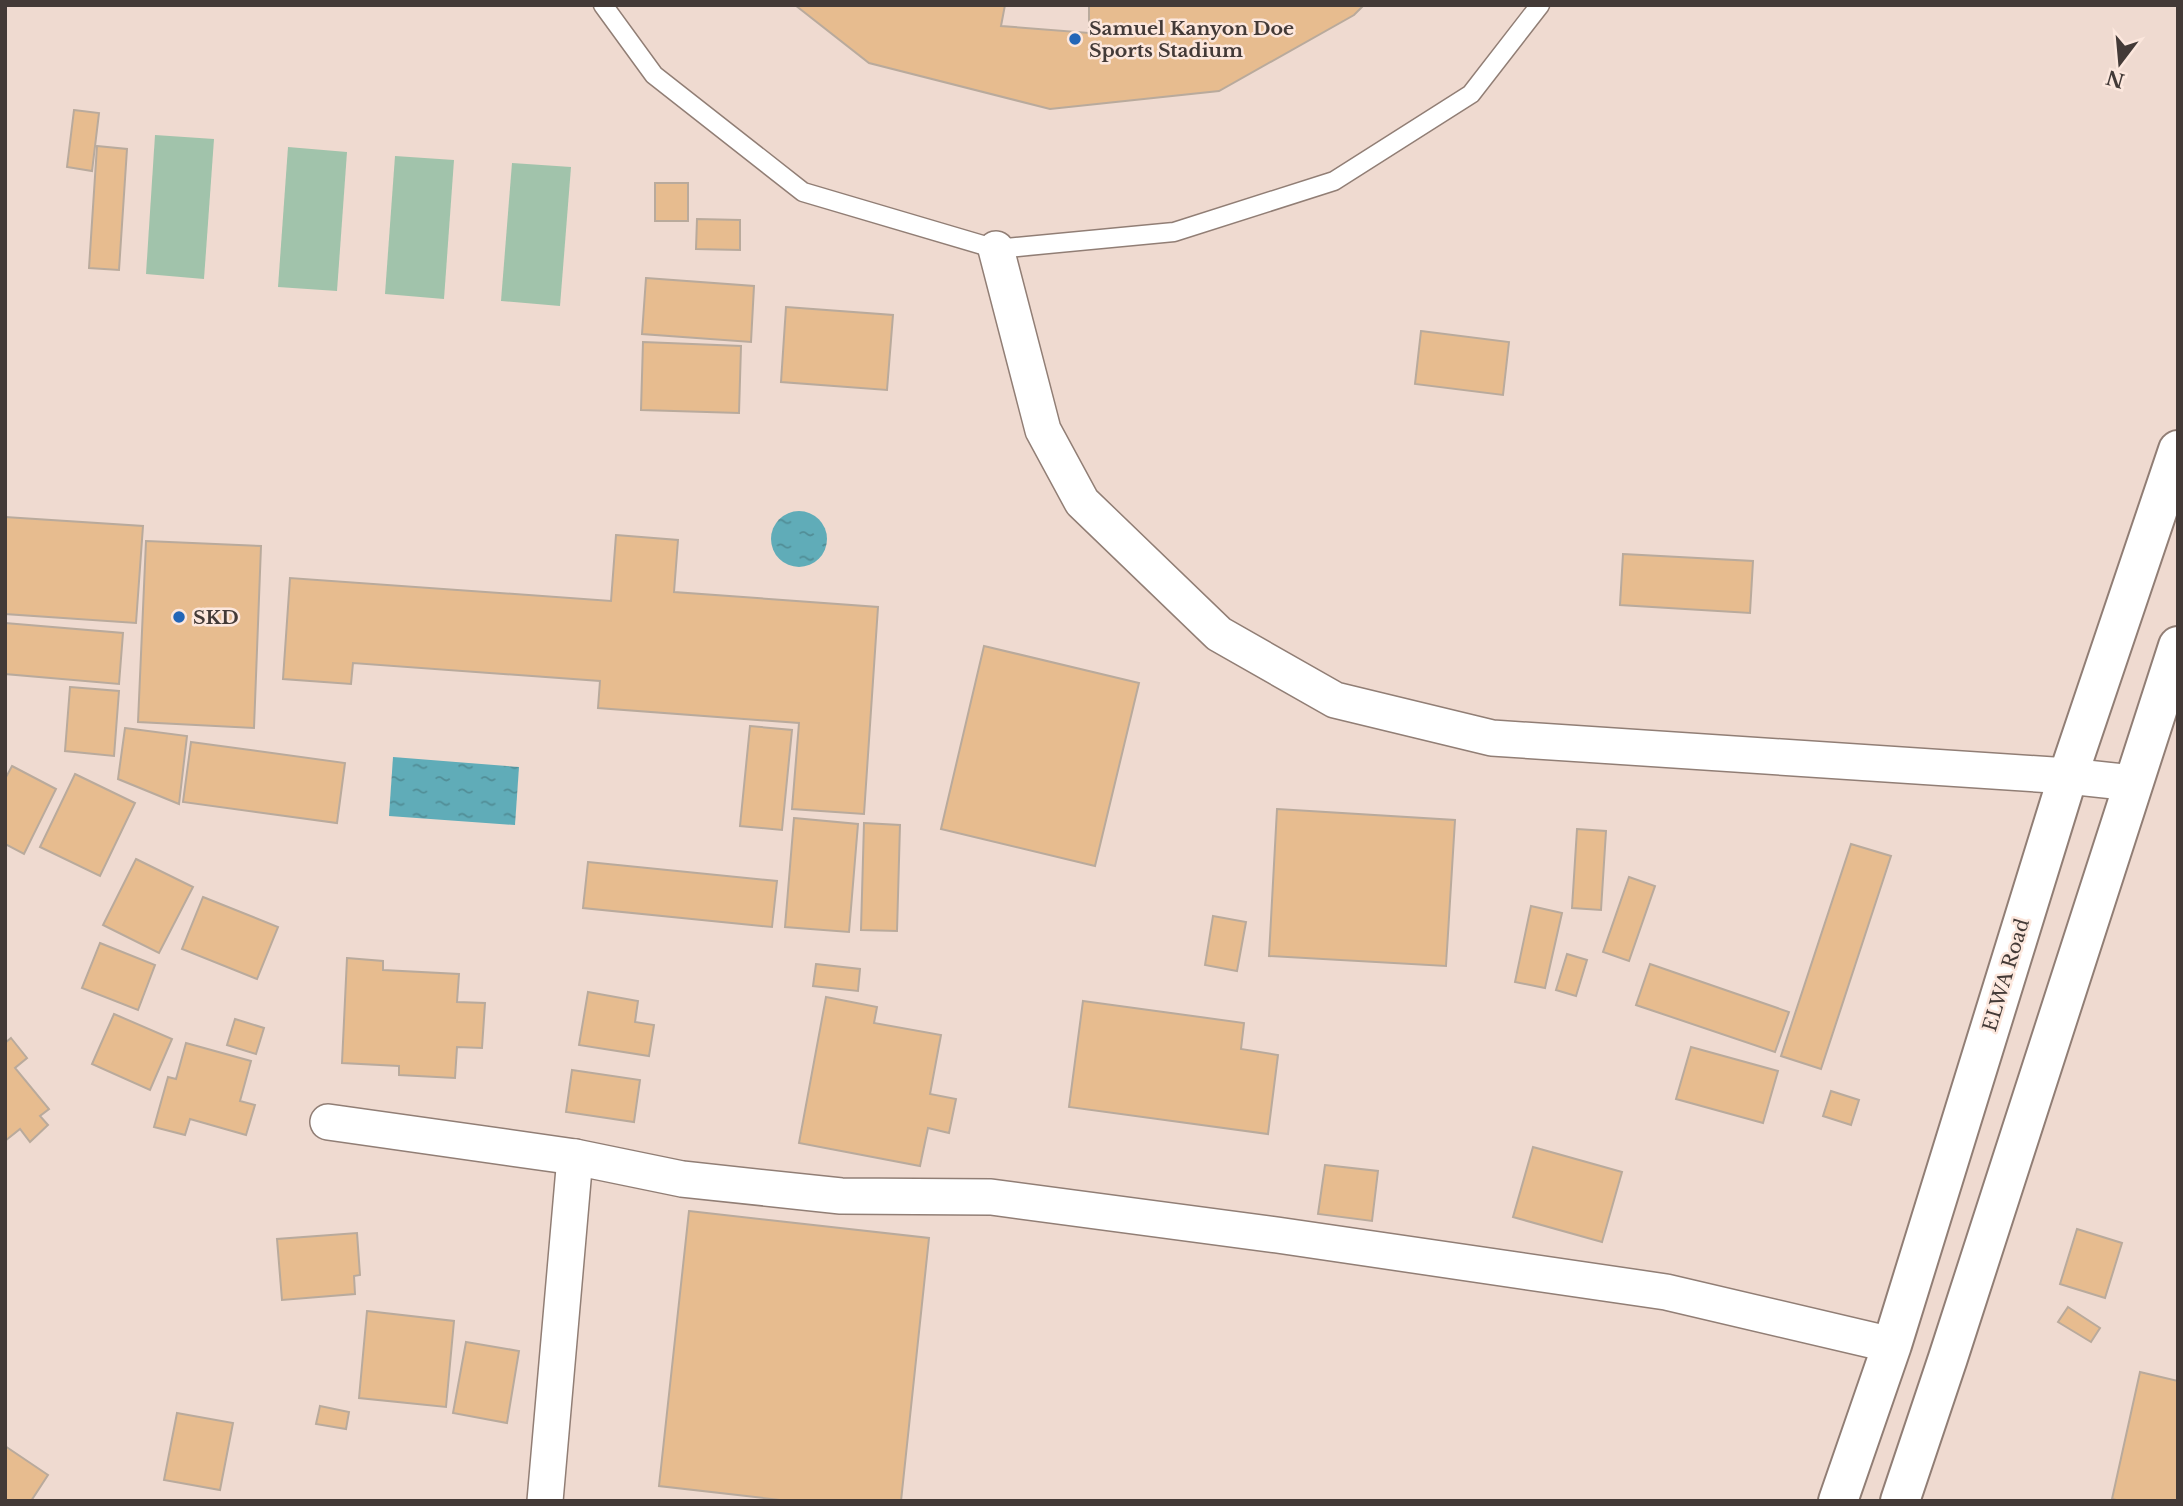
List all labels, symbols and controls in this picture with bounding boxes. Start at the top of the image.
place label: Samuel Kanyon Doe Sports Stadium [1089,17,1294,62]
north arrow [2085,28,2155,98]
marker: Samuel Kanyon Doe Sports Stadium [1067,31,1083,47]
text: N [2104,65,2127,92]
place label: SKD [193,606,239,629]
marker: SKD [171,609,187,625]
street label: ELWA Road [1978,916,2034,1034]

